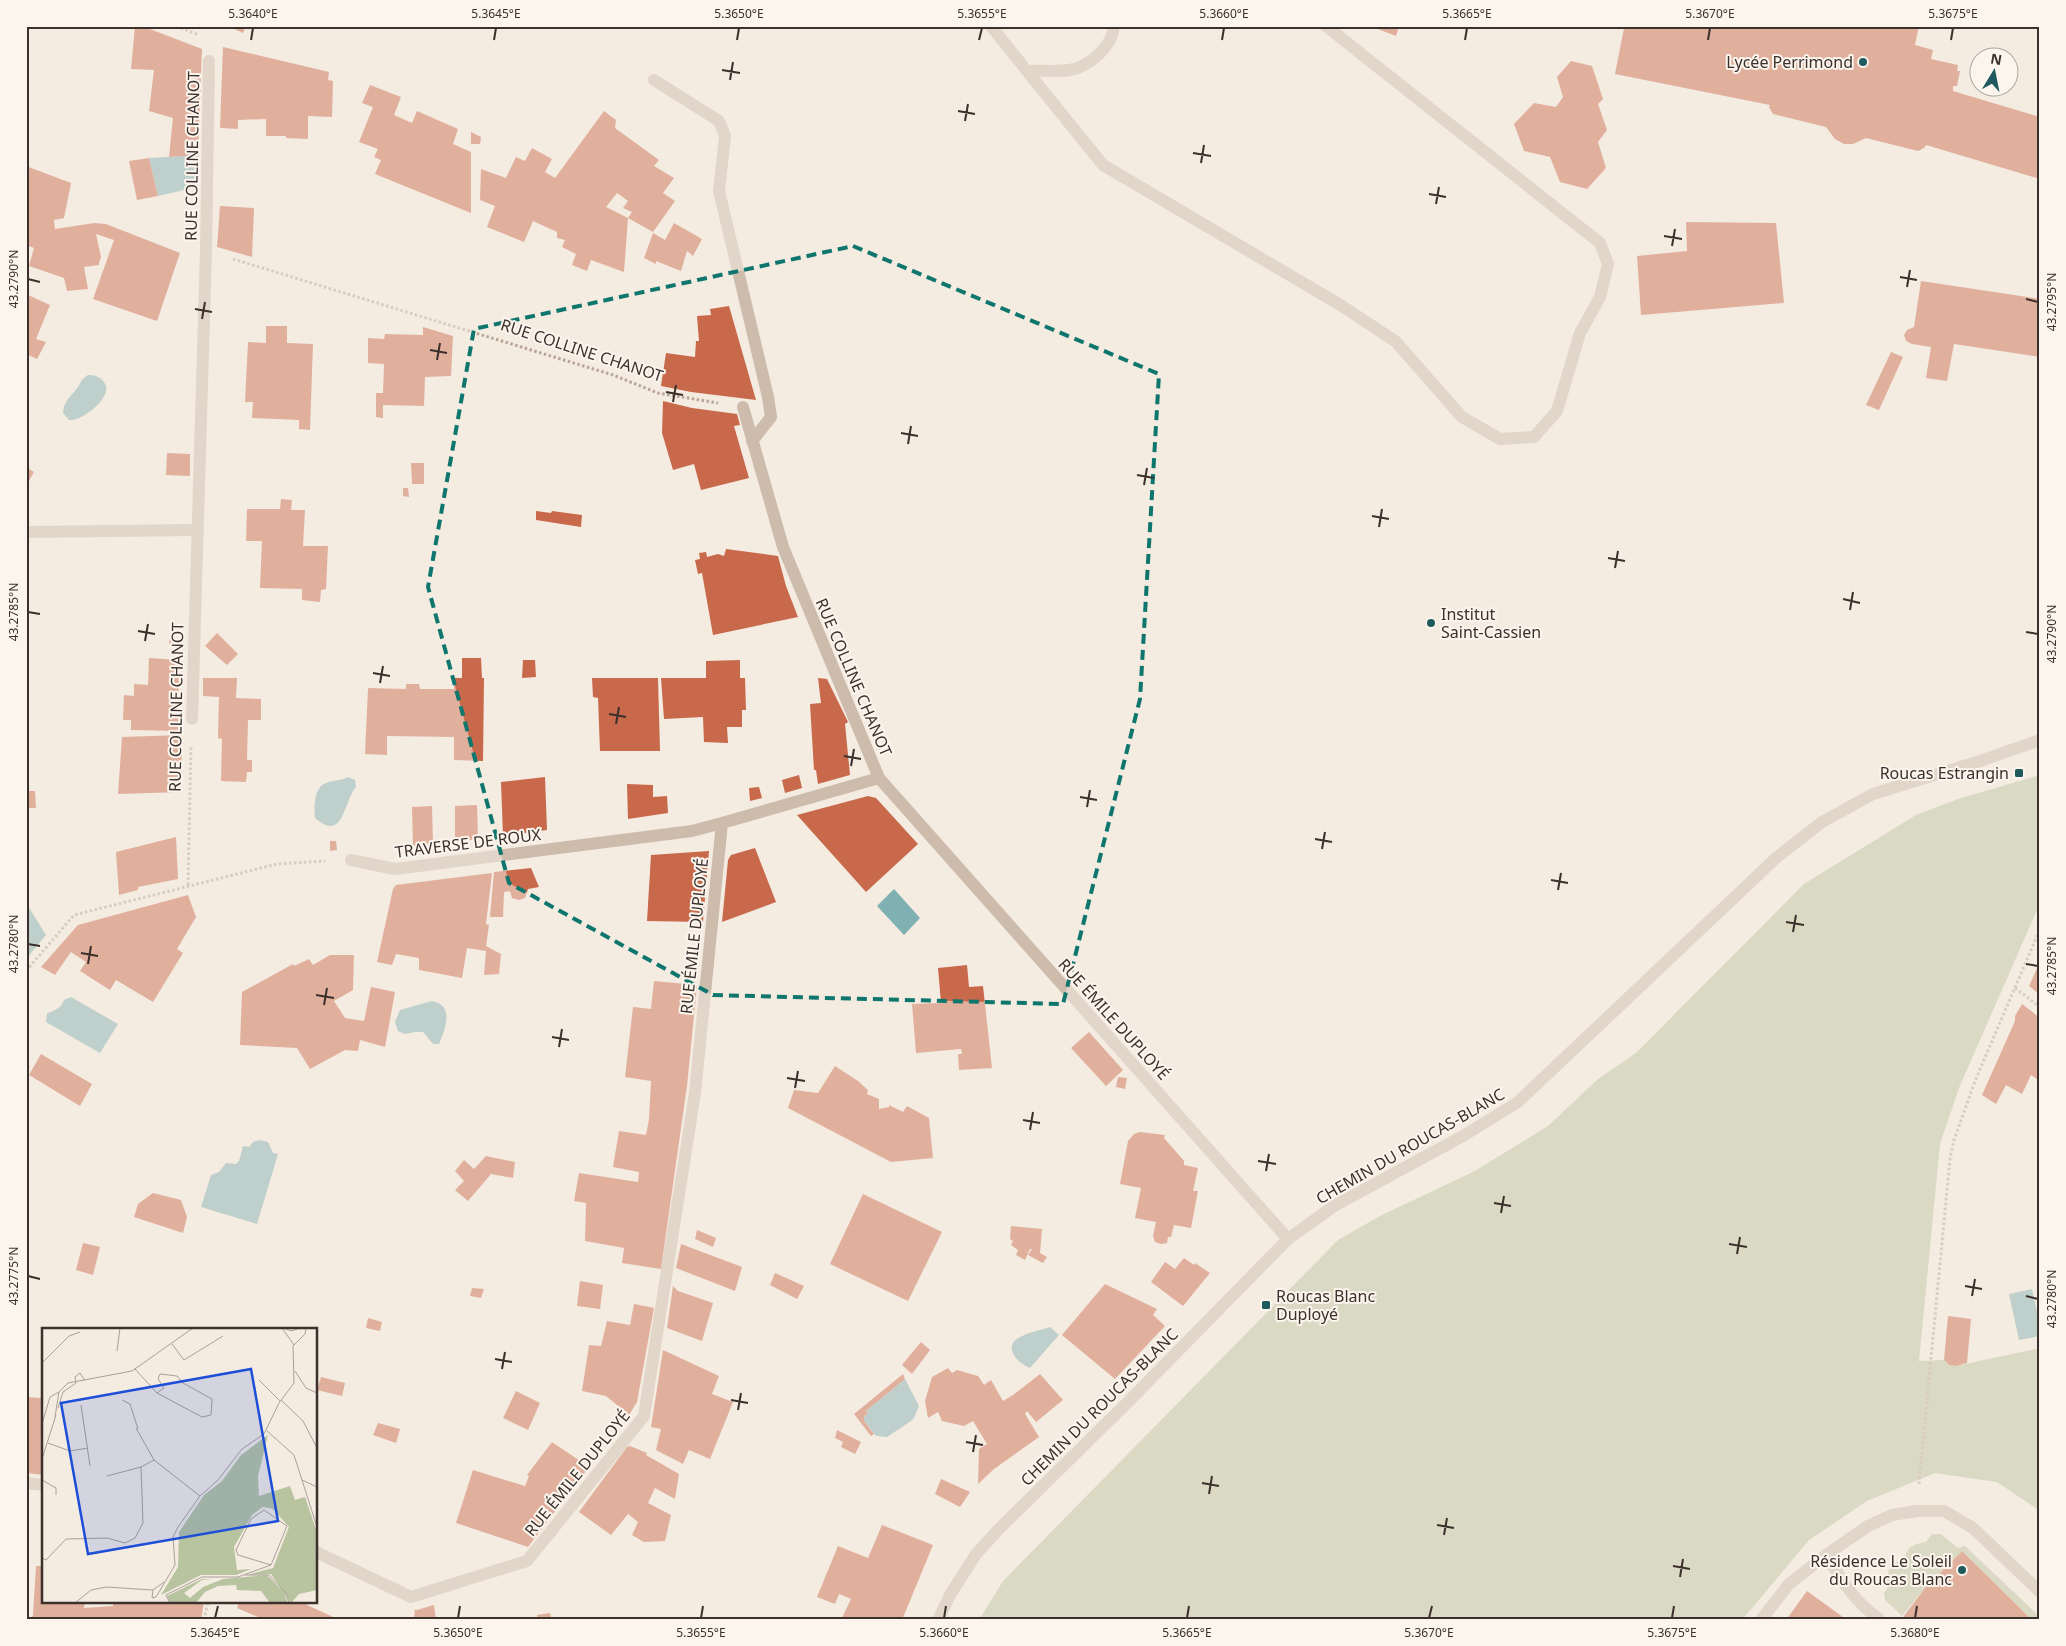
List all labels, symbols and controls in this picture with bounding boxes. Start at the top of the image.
text: 5.3640°E [228,5,278,22]
text: 5.3645°E [471,5,521,22]
text: 5.3650°E [714,5,764,22]
text: 5.3655°E [957,5,1007,22]
text: 5.3660°E [1199,5,1249,22]
text: 5.3665°E [1442,5,1492,22]
text: 5.3670°E [1685,5,1735,22]
text: 5.3675°E [1928,5,1978,22]
north arrow [1968,48,2018,98]
text: N [1989,48,2004,69]
place label: Lycée Perrimond [1726,51,1853,73]
marker: Lycée Perrimond [1857,56,1869,68]
street label: RUE COLLINE CHANOT [180,71,204,241]
text: 43.2790°N [5,250,22,308]
text: 43.2795°N [2043,273,2060,331]
street label: RUE COLLINE CHANOT [498,313,666,387]
text: 43.2785°N [5,583,22,641]
street label: RUE COLLINE CHANOT [811,595,897,759]
place label: Institut Saint-Cassien [1441,603,1541,643]
text: 43.2790°N [2043,605,2060,663]
marker: Institut Saint-Cassien [1425,617,1437,629]
street label: RUE COLLINE CHANOT [164,622,188,792]
place label: Roucas Estrangin [1880,762,2009,784]
marker: Roucas Estrangin [2013,767,2025,779]
street label: TRAVERSE DE ROUX [394,823,543,863]
street label: RUE ÉMILE DUPLOYÉ [675,857,713,1015]
text: 43.2780°N [5,915,22,973]
text: 43.2785°N [2043,937,2060,995]
street label: RUE ÉMILE DUPLOYÉ [1054,954,1174,1084]
street label: CHEMIN DU ROUCAS-BLANC [1312,1083,1508,1209]
text: 43.2775°N [5,1247,22,1305]
text: 43.2780°N [2043,1270,2060,1328]
place label: Roucas Blanc Duployé [1276,1285,1375,1325]
marker: Roucas Blanc Duployé [1260,1299,1272,1311]
street label: CHEMIN DU ROUCAS-BLANC [1015,1323,1183,1491]
inset map [42,1328,318,1604]
street label: RUE ÉMILE DUPLOYÉ [519,1405,635,1541]
place label: Résidence Le Soleil du Roucas Blanc [1810,1550,1952,1590]
marker: Résidence Le Soleil du Roucas Blanc [1956,1564,1968,1576]
text: 5.3645°E [190,1624,240,1641]
text: 5.3650°E [433,1624,483,1641]
text: 5.3655°E [676,1624,726,1641]
text: 5.3660°E [919,1624,969,1641]
text: 5.3665°E [1162,1624,1212,1641]
text: 5.3670°E [1404,1624,1454,1641]
text: 5.3675°E [1647,1624,1697,1641]
text: 5.3680°E [1890,1624,1940,1641]

